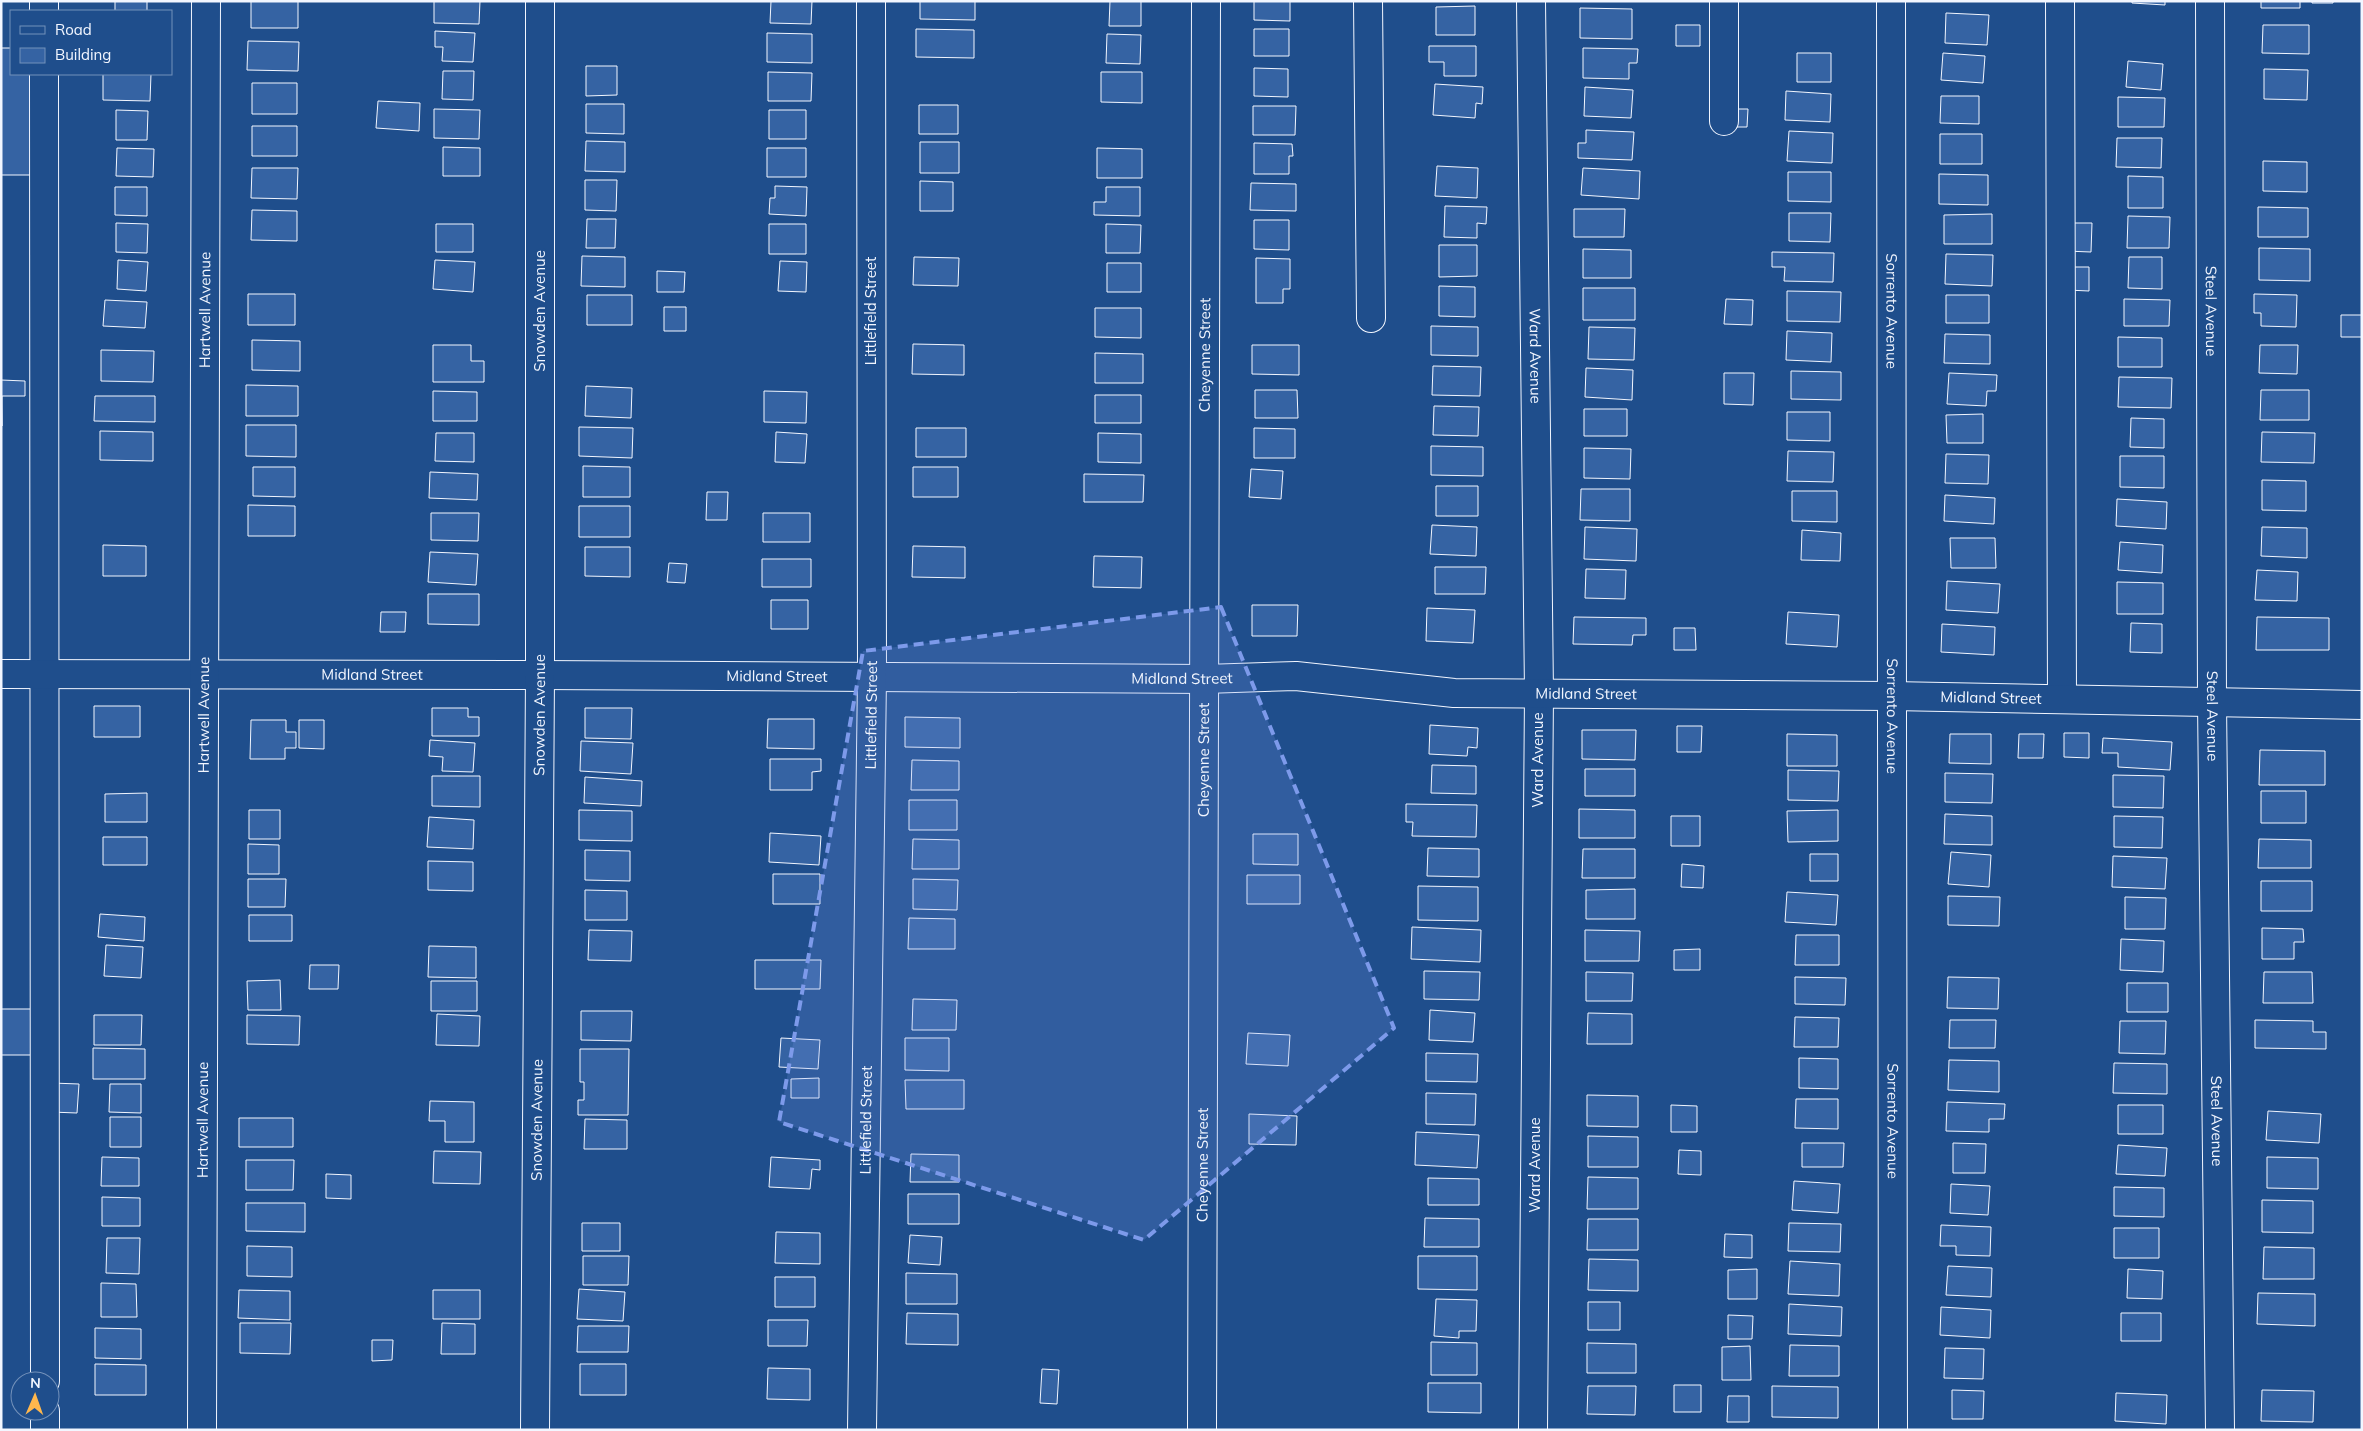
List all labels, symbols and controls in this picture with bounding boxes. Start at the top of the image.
legend [10,10,172,75]
text: Road [55,20,92,39]
text: Building [55,45,111,64]
street label: Snowden Avenue [530,250,549,372]
street label: Hartwell Avenue [195,252,214,368]
street label: Sorrento Avenue [1882,253,1902,369]
street label: Littlefield Street [861,257,880,365]
street label: Steel Avenue [2202,266,2221,356]
street label: Cheyenne Street [1195,298,1214,412]
street label: Ward Avenue [1526,308,1546,404]
street label: Snowden Avenue [529,654,549,776]
street label: Hartwell Avenue [194,657,213,773]
street label: Sorrento Avenue [1883,658,1902,774]
street label: Littlefield Street [861,661,881,770]
street label: Midland Street [321,665,423,684]
street label: Midland Street [726,666,828,686]
street label: Midland Street [1131,668,1233,688]
street label: Steel Avenue [2203,671,2223,761]
street label: Midland Street [1535,684,1637,703]
street label: Midland Street [1940,687,2042,708]
street label: Cheyenne Street [1194,703,1213,817]
street label: Ward Avenue [1528,712,1547,808]
street label: Snowden Avenue [527,1059,546,1181]
street label: Hartwell Avenue [193,1062,212,1178]
street label: Sorrento Avenue [1883,1063,1903,1179]
street label: Littlefield Street [855,1066,876,1174]
street label: Steel Avenue [2207,1076,2227,1166]
street label: Cheyenne Street [1193,1108,1212,1222]
street label: Ward Avenue [1525,1117,1544,1213]
north arrow [10,1371,60,1421]
text: N [30,1374,41,1392]

